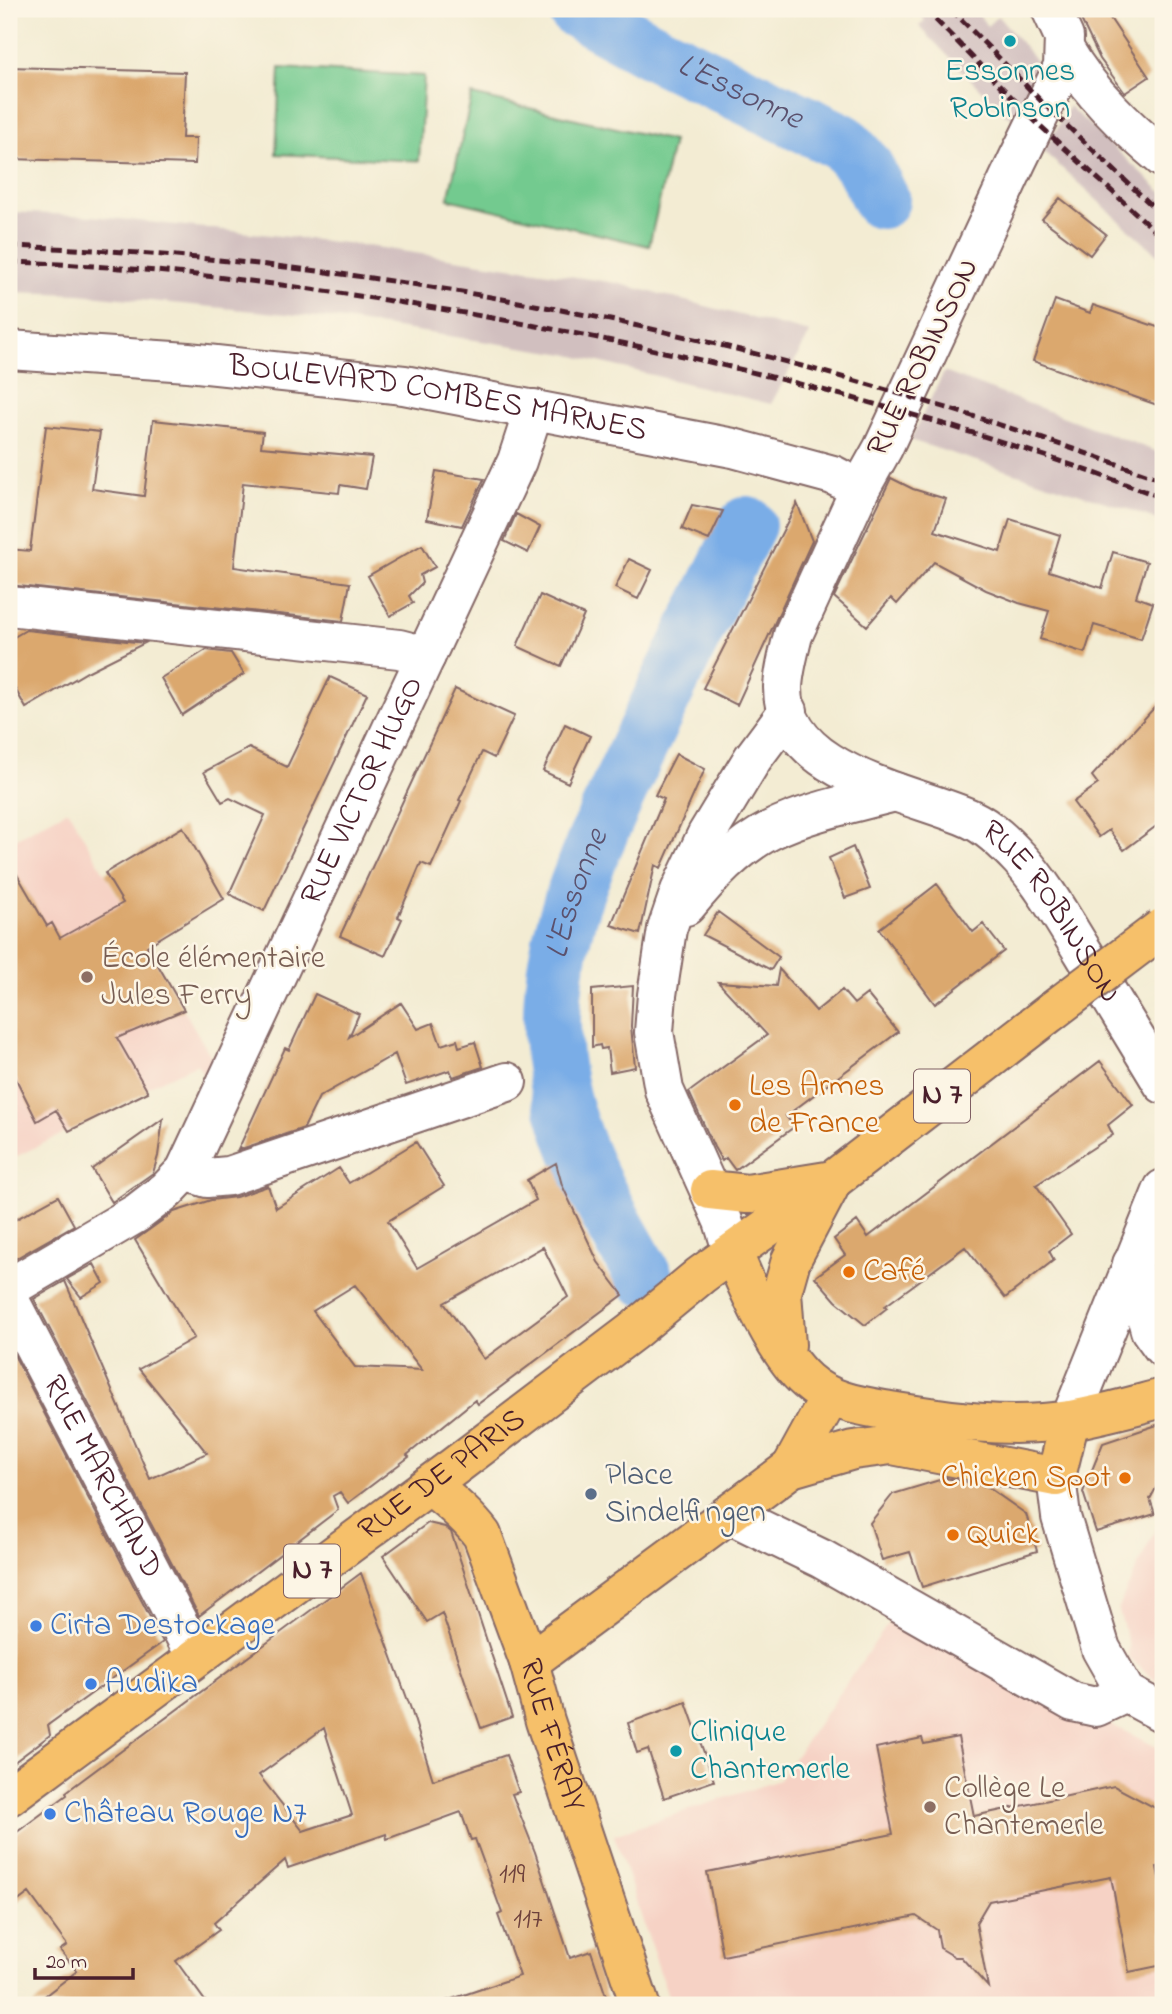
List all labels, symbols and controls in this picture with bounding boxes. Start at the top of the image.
marker: Essonnes Robinson [1002,33,1018,49]
water label: L'Essonne [669,42,812,144]
place label: Essonnes Robinson [945,49,1075,133]
street label: RUE ROBINSON [856,251,992,465]
street label: BOULEVARD COMBES MARNES [225,343,651,455]
street label: RUE VICTOR HUGO [289,669,437,913]
street label: RUE ROBINSON [971,809,1133,1013]
water label: L'Essonne [534,821,622,963]
place label: École élémentaire Jules Ferry [101,936,326,1020]
marker: École élémentaire Jules Ferry [79,969,95,985]
place label: Les Armes de France [749,1064,885,1148]
road number: N 7 [914,1070,970,1122]
marker: Les Armes de France [727,1097,743,1113]
place label: Café [863,1249,926,1296]
marker: Café [841,1264,857,1280]
street label: RUE MARCHAND [29,1367,175,1587]
street label: RUE DE PARIS [349,1397,536,1553]
place label: Place Sindelfingen [605,1453,766,1537]
place label: Chicken Spot [941,1455,1111,1502]
marker: Chicken Spot [1117,1470,1133,1486]
marker: Place Sindelfingen [583,1486,599,1502]
place label: Quick [967,1512,1041,1559]
marker: Quick [945,1527,961,1543]
road number: N 7 [284,1544,340,1597]
place label: Cirta Destockage [50,1603,276,1650]
marker: Cirta Destockage [28,1618,44,1634]
street label: RUE FÉRAY [506,1654,597,1818]
place label: Audika [105,1661,198,1708]
marker: Audika [83,1676,99,1692]
place label: Clinique Chantemerle [690,1710,850,1794]
marker: Clinique Chantemerle [668,1743,684,1759]
place label: Collège Le Chantemerle [944,1766,1104,1850]
place label: Château Rouge N7 [64,1791,307,1838]
marker: Collège Le Chantemerle [922,1799,938,1815]
marker: Château Rouge N7 [42,1806,58,1822]
house number: 119 [499,1855,526,1896]
house number: 117 [513,1900,543,1941]
scale bar [35,1937,133,1981]
text: 20 m [46,1948,87,1978]

